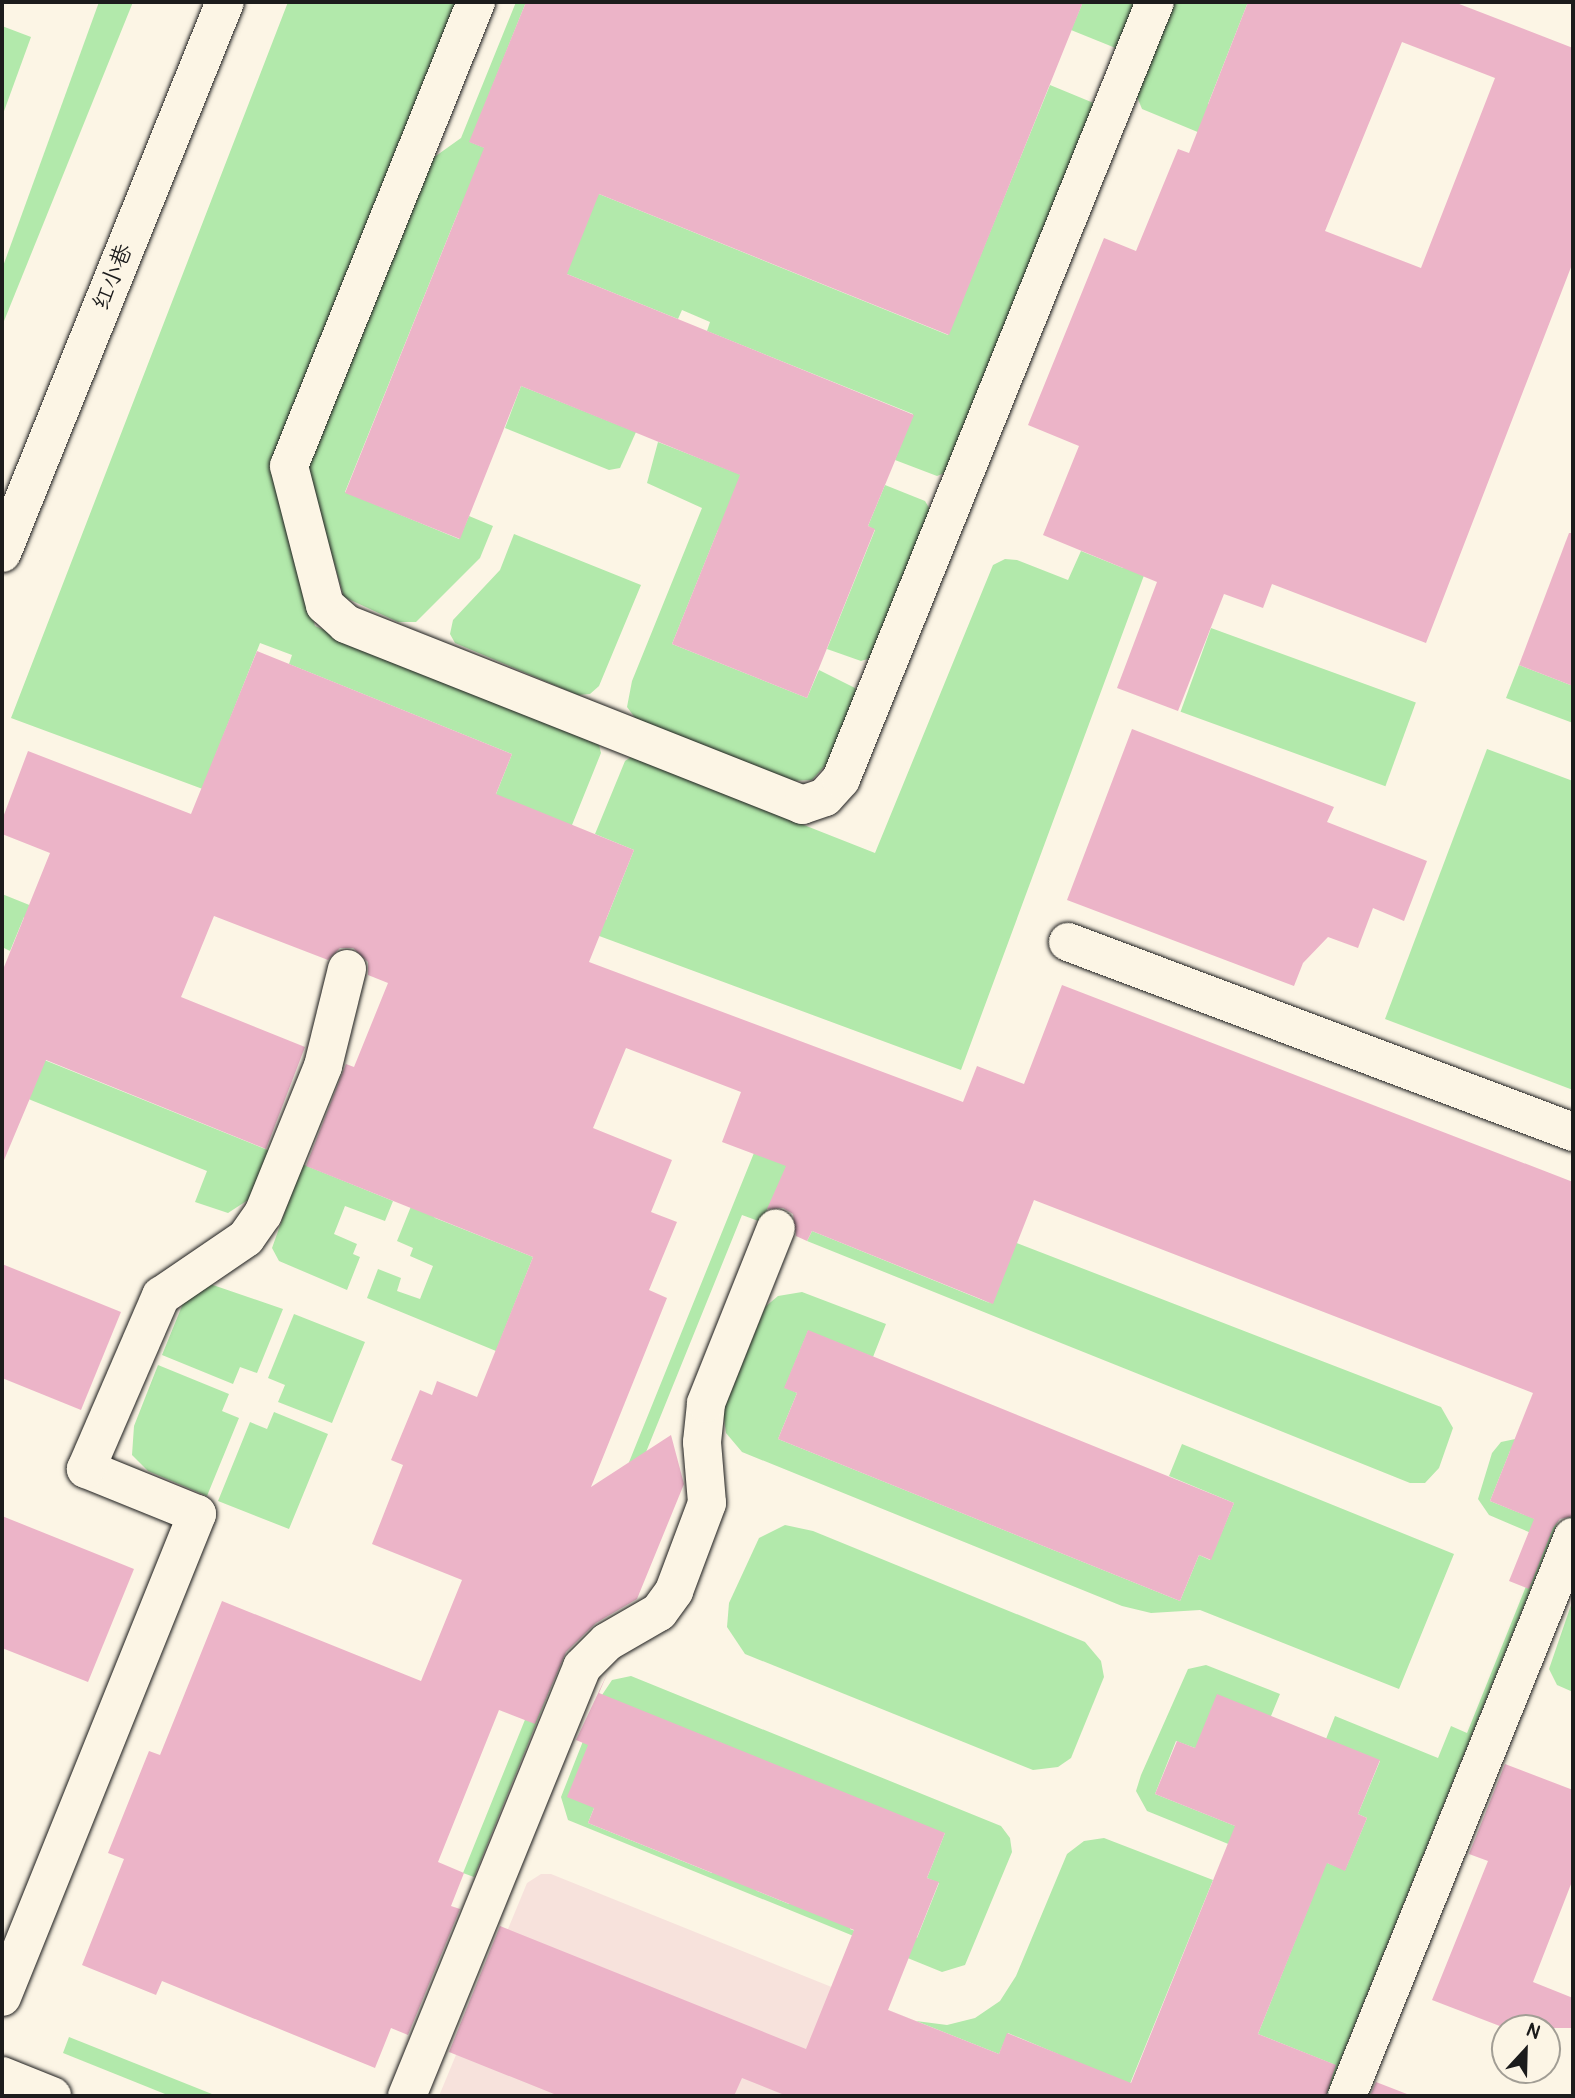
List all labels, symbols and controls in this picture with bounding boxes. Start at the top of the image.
street label: 红小巷 [87,240,139,314]
north arrow [1491,2014,1561,2084]
text: N [1523,2018,1544,2045]

